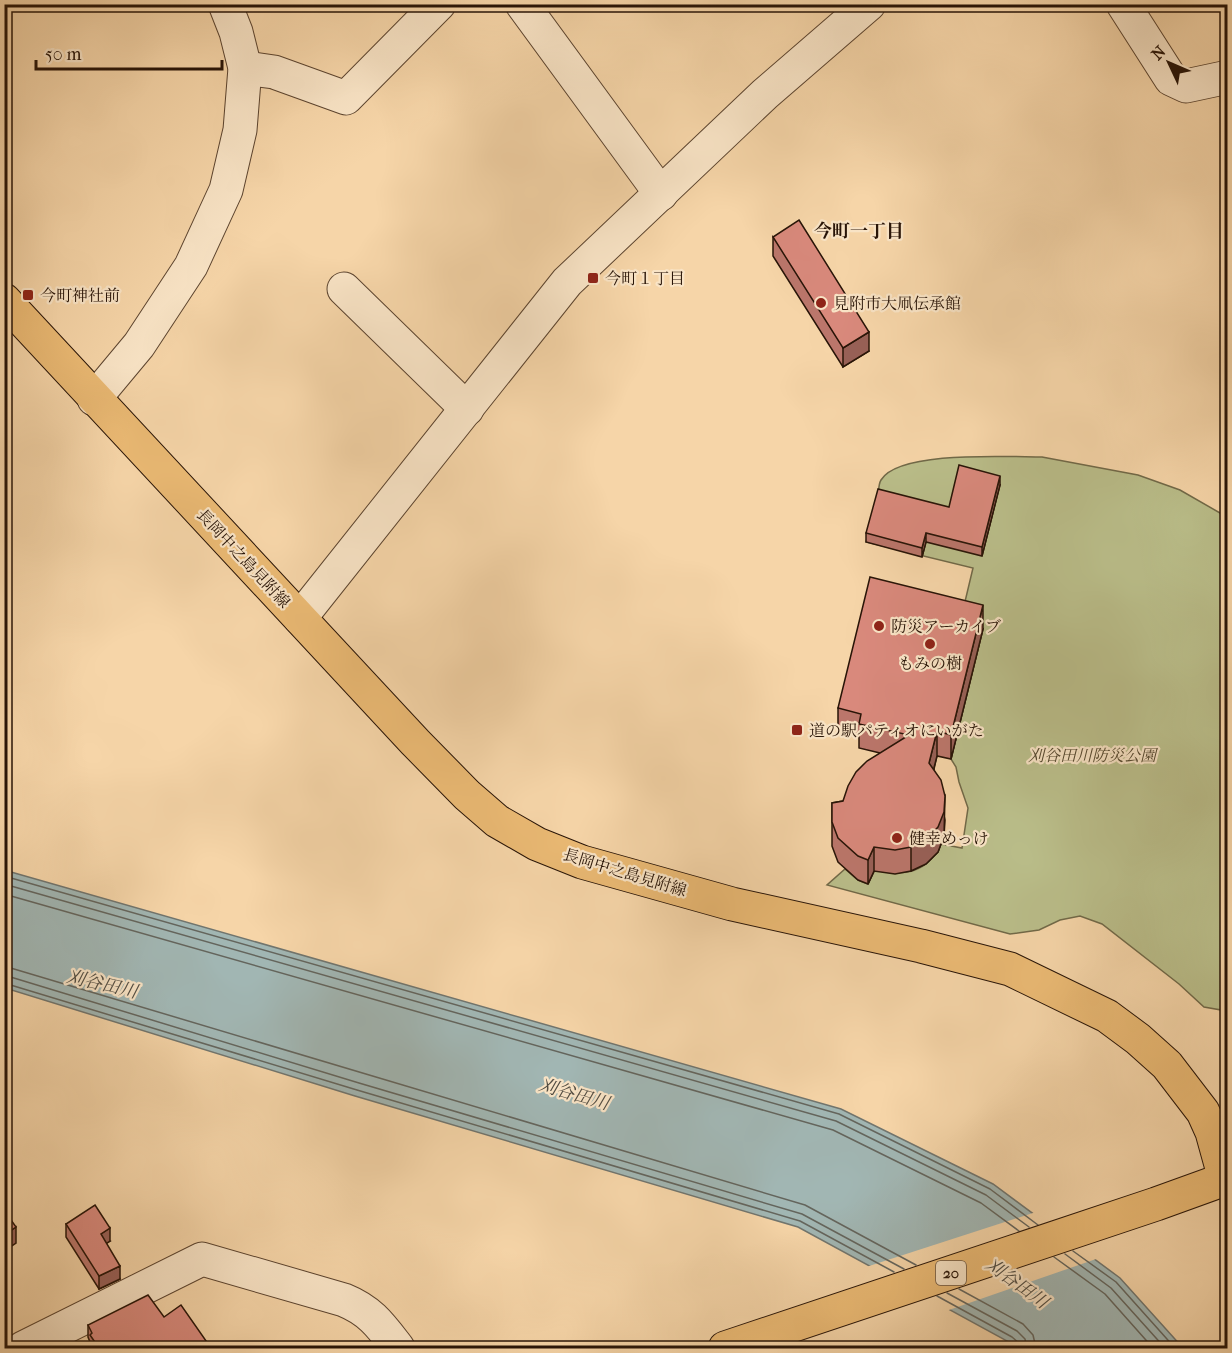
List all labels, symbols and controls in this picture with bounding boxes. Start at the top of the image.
scale bar [36,33,222,71]
north arrow [1139,33,1199,93]
text: N [1148,41,1170,64]
text: 50 m [45,44,82,65]
district label: 今町一丁目 [814,221,904,242]
place label: 今町１丁目 [605,269,685,288]
marker: 今町１丁目 [586,271,600,285]
place label: 今町神社前 [40,286,120,305]
marker: 今町神社前 [21,288,35,302]
place label: 見附市大凧伝承館 [833,294,961,313]
marker: 見附市大凧伝承館 [814,296,828,310]
street label: 長岡中之島見附線 [193,505,294,612]
place label: 防災アーカイブ [891,617,1001,636]
marker: 防災アーカイブ [872,619,886,633]
marker: もみの樹 [923,637,937,651]
place label: もみの樹 [898,654,962,673]
place label: 道の駅パティオにいがた [809,721,984,740]
marker: 道の駅パティオにいがた [790,723,804,737]
park label: 刈谷田川防災公園 [1028,746,1159,765]
place label: 健幸めっけ [909,829,989,848]
marker: 健幸めっけ [890,831,904,845]
street label: 長岡中之島見附線 [561,845,689,900]
water label: 刈谷田川 [64,966,141,1003]
water label: 刈谷田川 [536,1074,613,1115]
water label: 刈谷田川 [981,1254,1054,1314]
road number: 20 [936,1261,966,1285]

